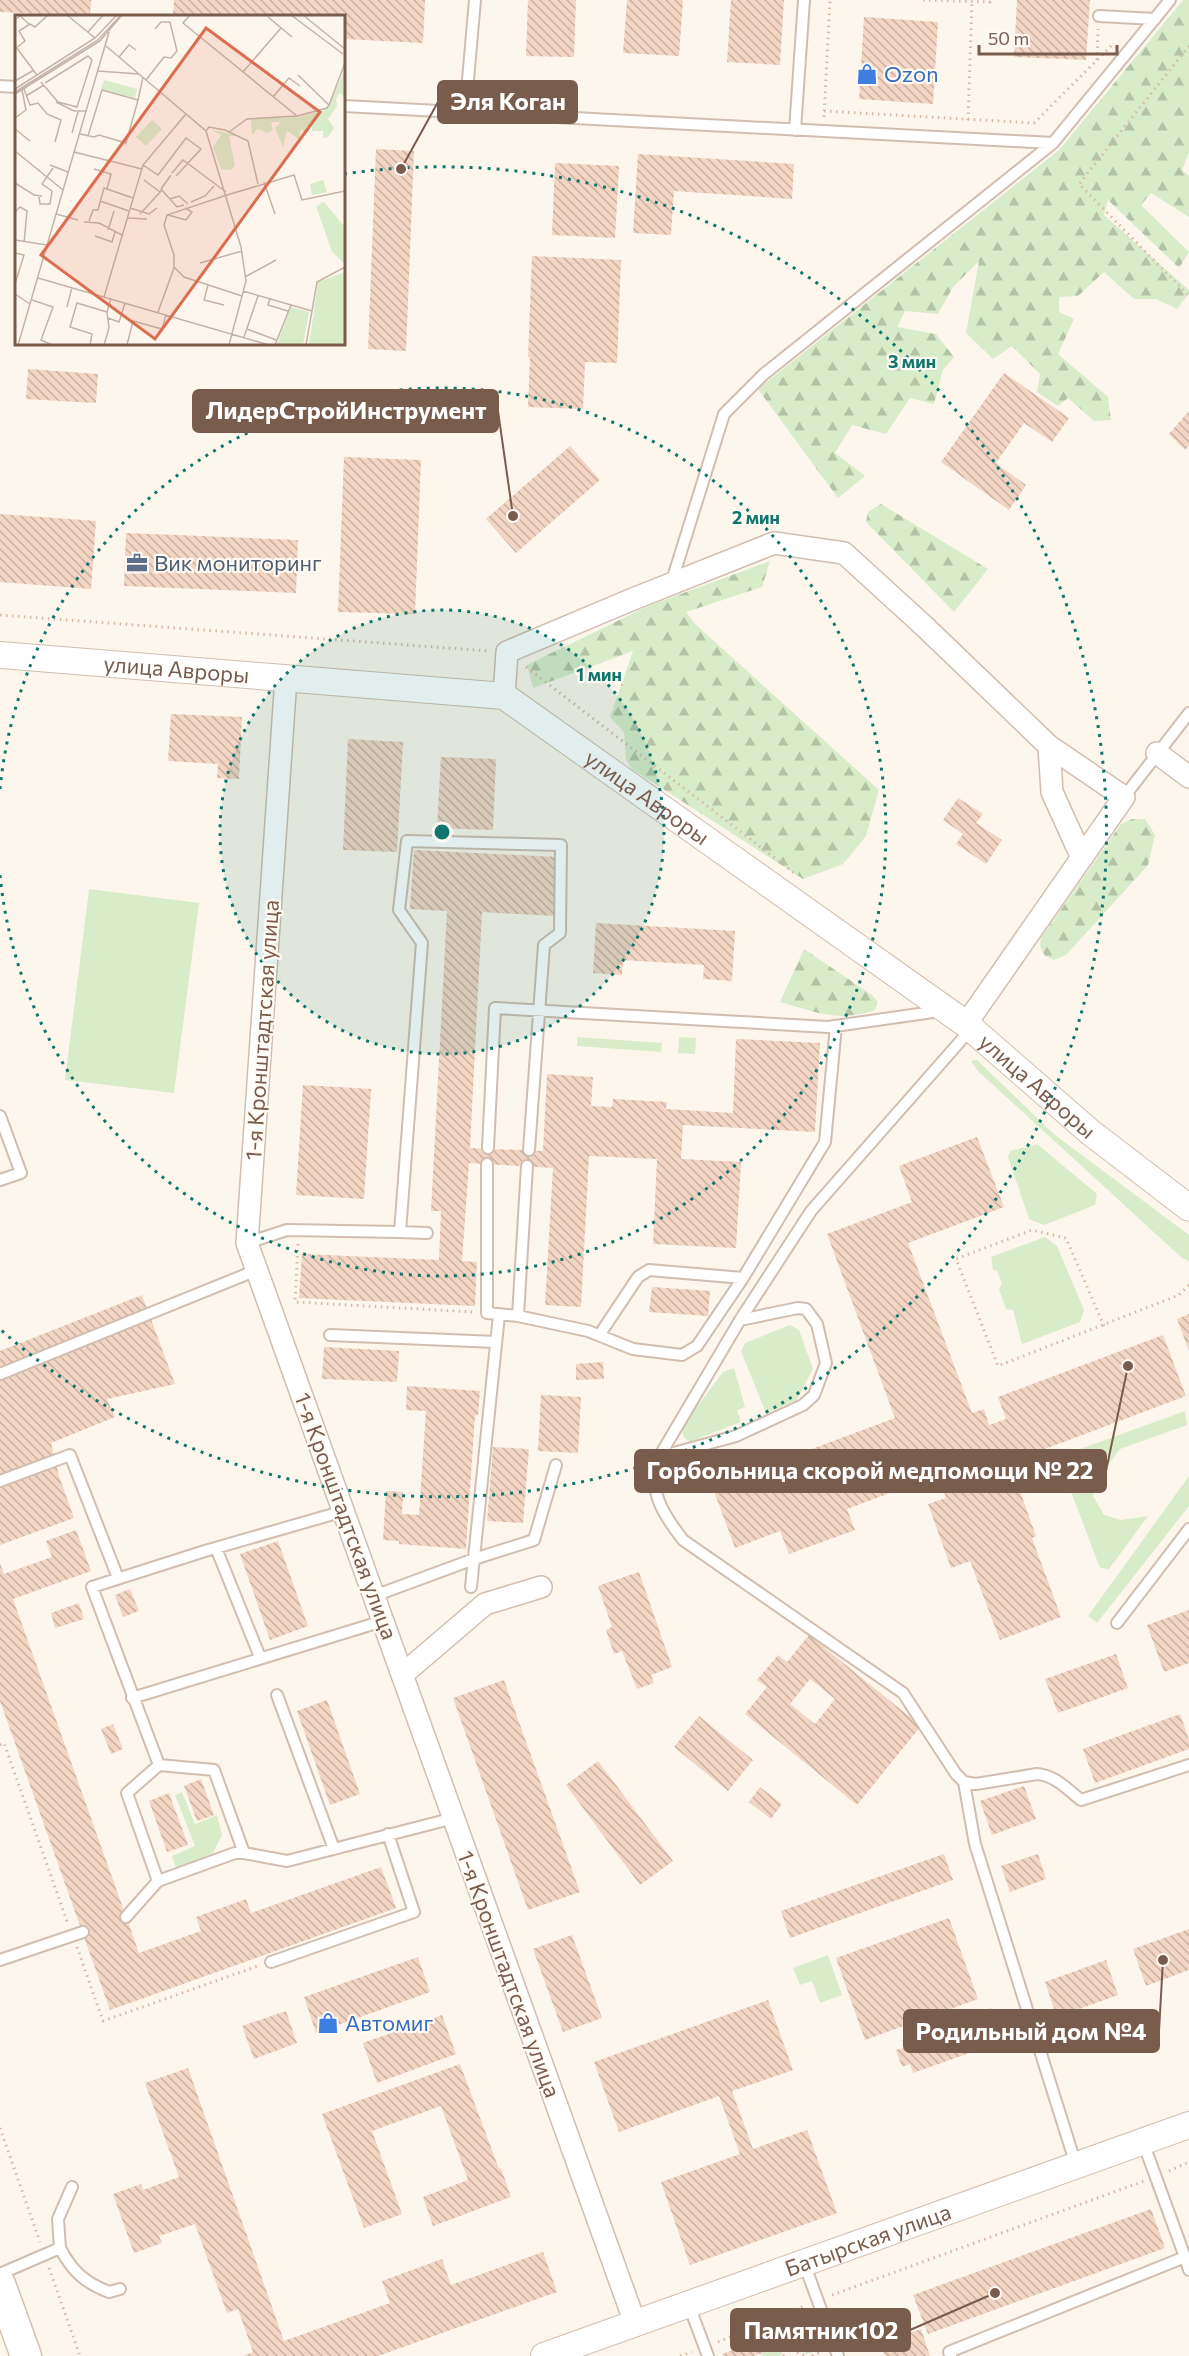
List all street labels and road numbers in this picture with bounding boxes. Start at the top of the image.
street label: улица Авроры [103,649,250,688]
street label: улица Авроры [580,744,715,850]
street label: 1-я Кронштадтская улица [239,899,284,1161]
street label: улица Авроры [974,1028,1102,1144]
street label: 1-я Кронштадтская улица [289,1389,404,1643]
street label: 1-я Кронштадтская улица [452,1847,567,2101]
street label: Батырская улица [781,2197,954,2282]

